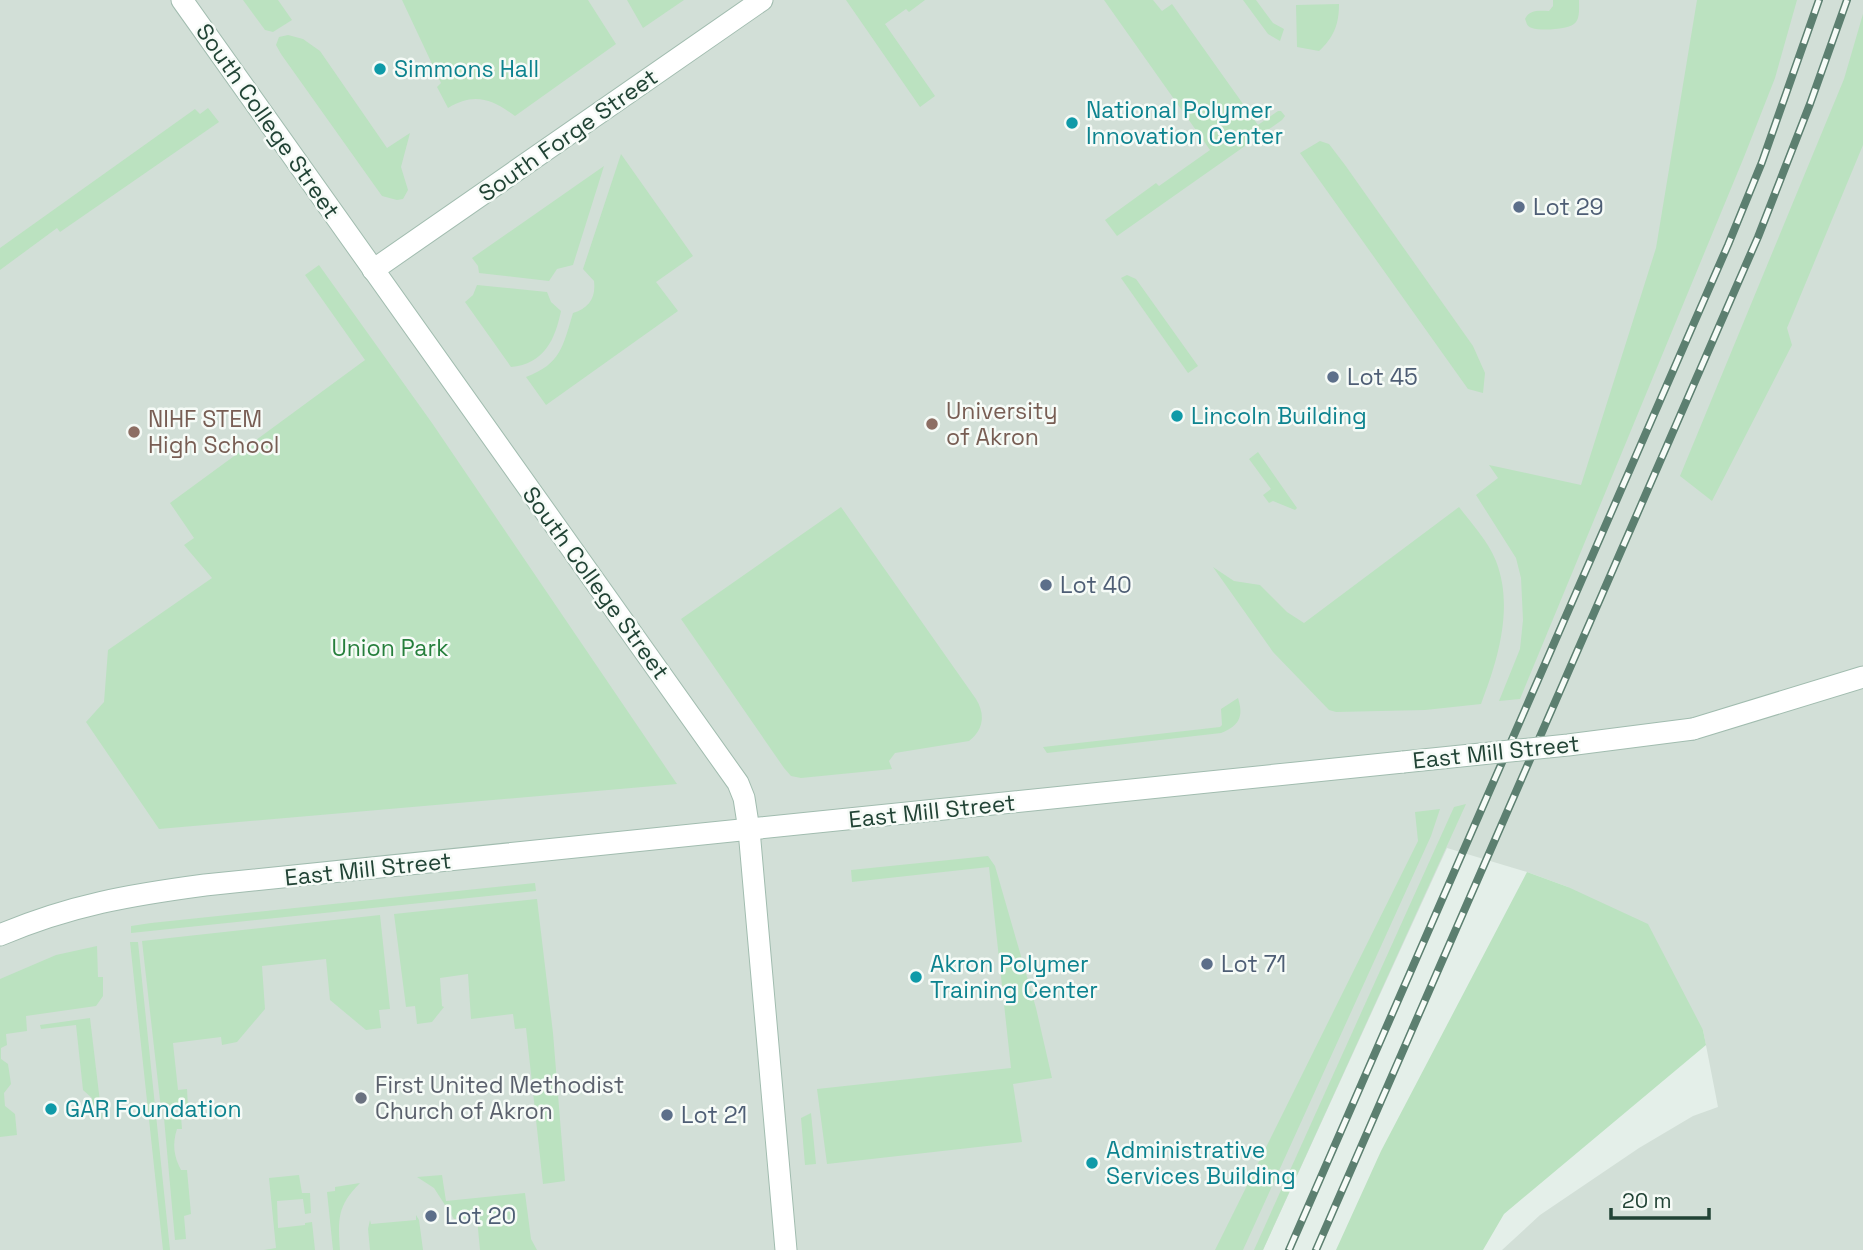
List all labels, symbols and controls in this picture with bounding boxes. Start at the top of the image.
street label: South College Street [189,18,347,224]
place label: Simmons Hall [394,54,539,84]
marker: Simmons Hall [372,61,388,77]
street label: South Forge Street [472,62,664,208]
place label: National Polymer Innovation Center [1086,95,1283,151]
marker: National Polymer Innovation Center [1064,115,1080,131]
place label: Lot 29 [1533,192,1604,222]
marker: Lot 29 [1511,199,1527,215]
place label: Lot 45 [1347,362,1418,392]
marker: Lot 45 [1325,369,1341,385]
place label: University of Akron [946,396,1057,452]
place label: Lincoln Building [1191,401,1367,431]
place label: NIHF STEM High School [148,404,280,460]
marker: Lincoln Building [1169,408,1185,424]
marker: University of Akron [924,416,940,432]
marker: NIHF STEM High School [126,424,142,440]
street label: South College Street [516,481,676,685]
place label: Lot 40 [1060,570,1132,600]
marker: Lot 40 [1038,577,1054,593]
park label: Union Park [331,633,449,663]
street label: East Mill Street [1411,728,1581,776]
street label: East Mill Street [847,787,1017,835]
street label: East Mill Street [283,845,453,893]
place label: Akron Polymer Training Center [930,949,1098,1005]
place label: Lot 71 [1221,949,1286,979]
marker: Lot 71 [1199,956,1215,972]
marker: Akron Polymer Training Center [908,969,924,985]
place label: First United Methodist Church of Akron [375,1070,624,1126]
marker: First United Methodist Church of Akron [353,1090,369,1106]
place label: GAR Foundation [65,1094,242,1124]
place label: Lot 21 [681,1100,747,1130]
marker: GAR Foundation [43,1101,59,1117]
marker: Lot 21 [659,1107,675,1123]
place label: Administrative Services Building [1106,1135,1296,1191]
marker: Administrative Services Building [1084,1155,1100,1171]
scale bar [1611,1176,1709,1220]
text: 20 m [1622,1187,1672,1214]
place label: Lot 20 [445,1201,516,1231]
marker: Lot 20 [423,1208,439,1224]

